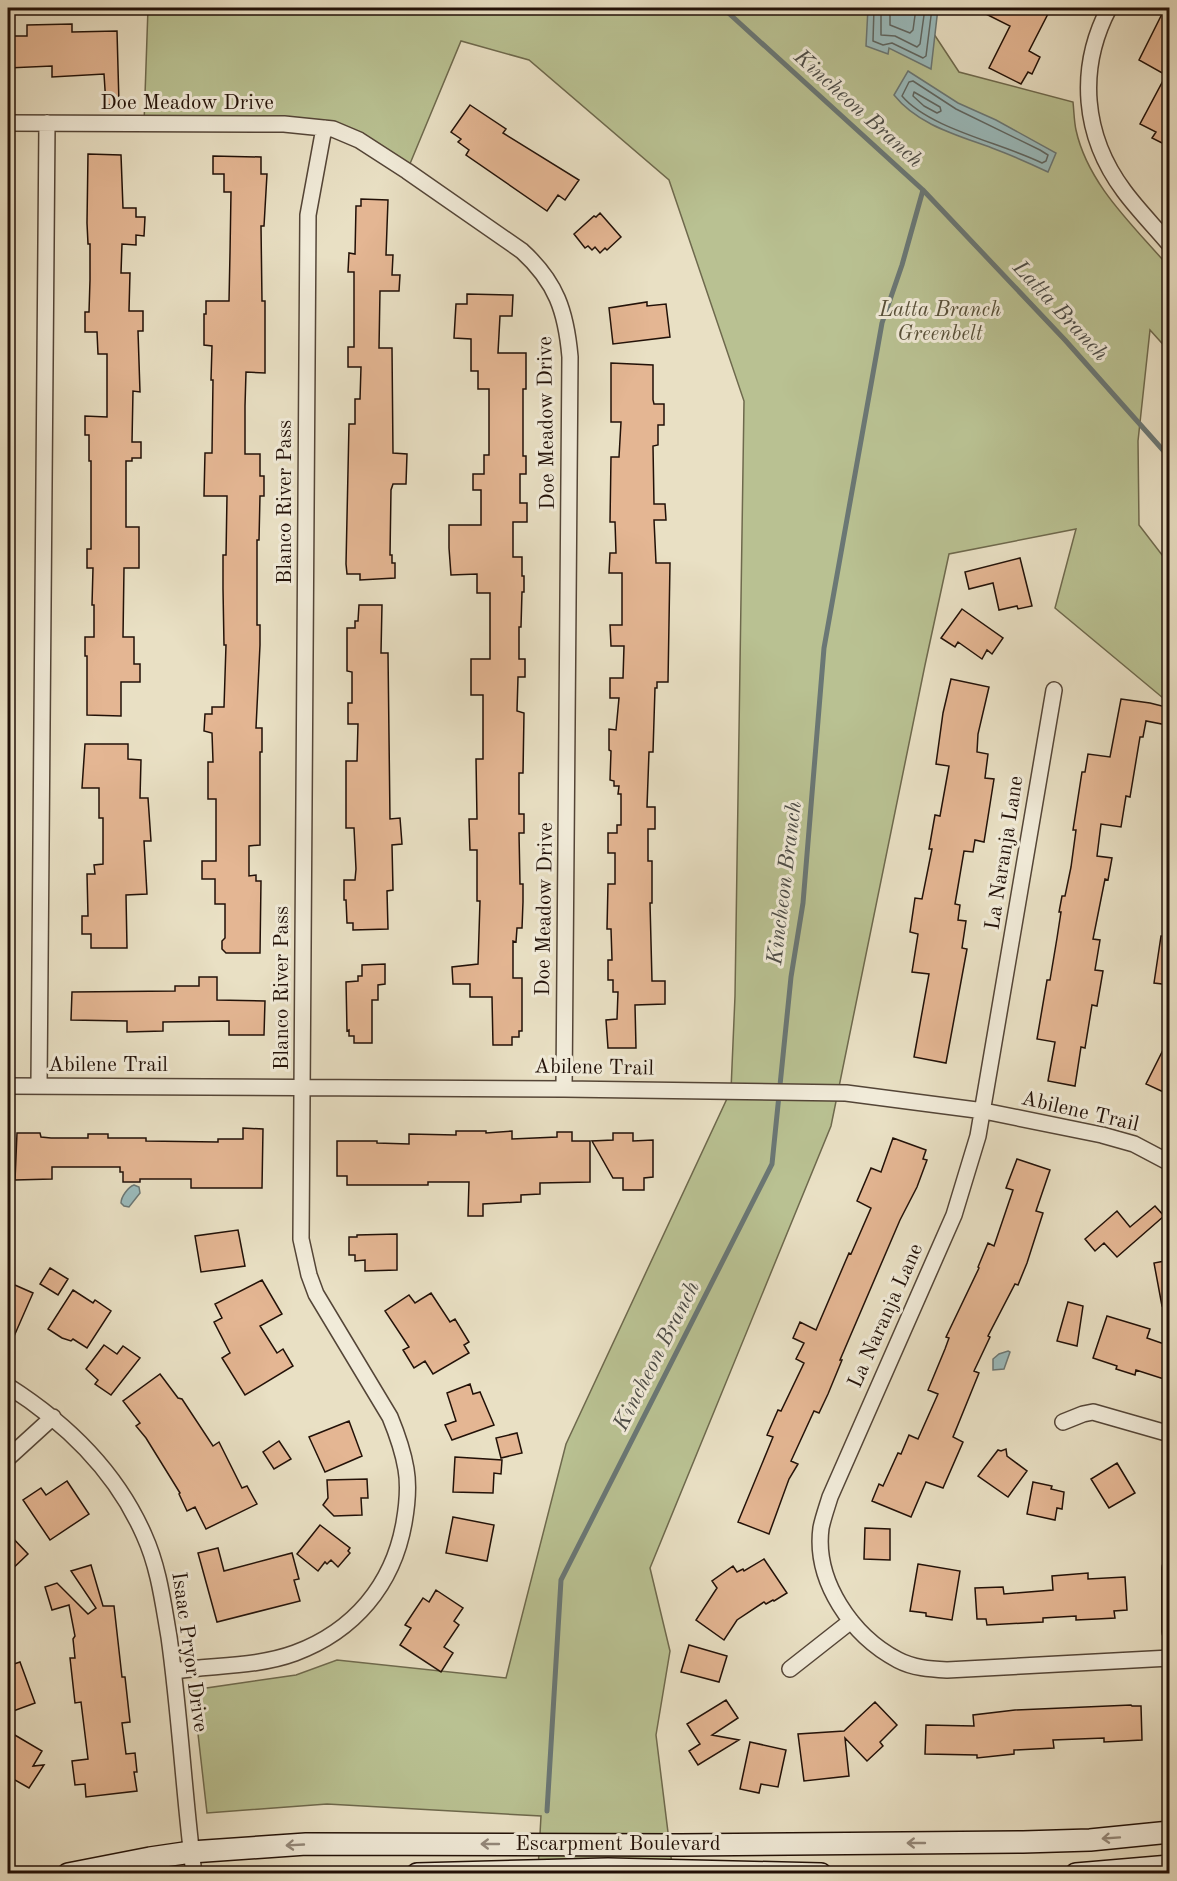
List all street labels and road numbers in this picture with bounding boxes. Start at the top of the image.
street label: Doe Meadow Drive [100,93,274,114]
street label: Doe Meadow Drive [535,336,559,510]
street label: Blanco River Pass [275,420,296,584]
street label: La Naranja Lane [982,775,1028,931]
street label: Doe Meadow Drive [533,822,557,996]
street label: Blanco River Pass [272,906,293,1070]
street label: Abilene Trail [48,1055,168,1076]
street label: Abilene Trail [534,1056,654,1080]
street label: Abilene Trail [1019,1088,1141,1136]
street label: La Naranja Lane [845,1241,927,1391]
street label: Isaac Pryor Drive [167,1571,211,1733]
street label: Escarpment Boulevard [515,1834,721,1855]

